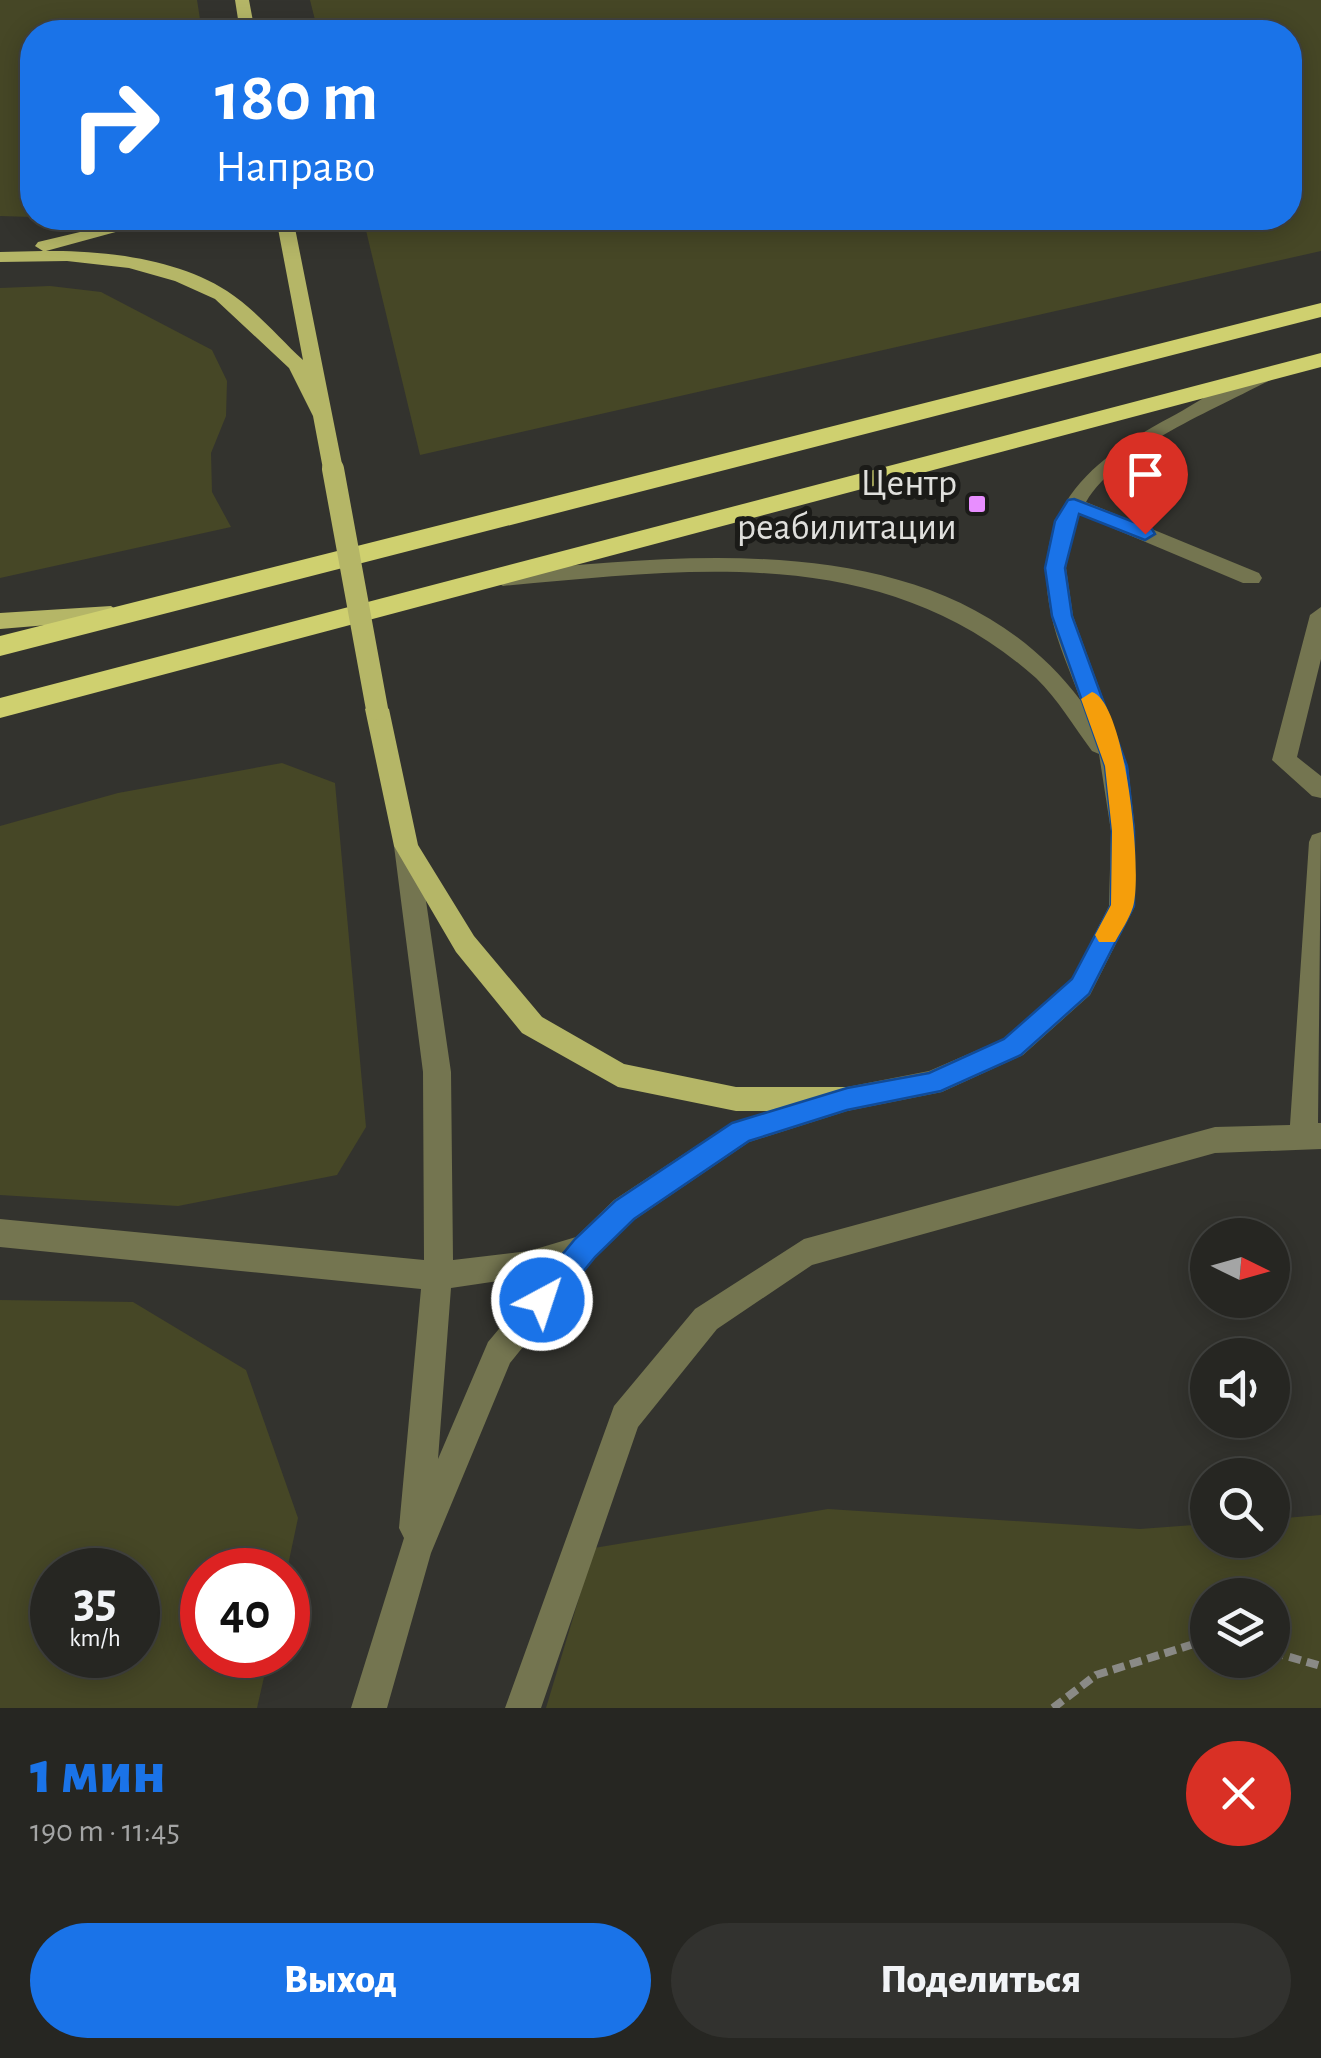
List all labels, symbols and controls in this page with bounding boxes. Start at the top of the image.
icon: right [50,60,180,190]
text: 180 m [215,63,378,133]
text: Направо [215,145,375,190]
pin [1103,432,1188,535]
icon: arrive [1118,447,1173,502]
place label: Центр реабилитации [737,465,957,547]
marker: Центр реабилитации [966,493,988,515]
north arrow [1190,1218,1290,1318]
map controls [1190,1218,1290,1678]
position arrow [490,1248,594,1352]
button: sound [1190,1338,1290,1438]
button: search [1190,1458,1290,1558]
speed limit sign: 40 [180,1548,310,1678]
text: 35 [73,1576,117,1626]
button: layers [1190,1578,1290,1678]
text: km/h [69,1626,121,1651]
button: close [1186,1741,1291,1846]
text: 1 мин [30,1744,166,1804]
text: 190 m · 11:45 [30,1815,180,1847]
button: Выход [30,1923,651,2038]
button: Поделиться [671,1923,1291,2038]

